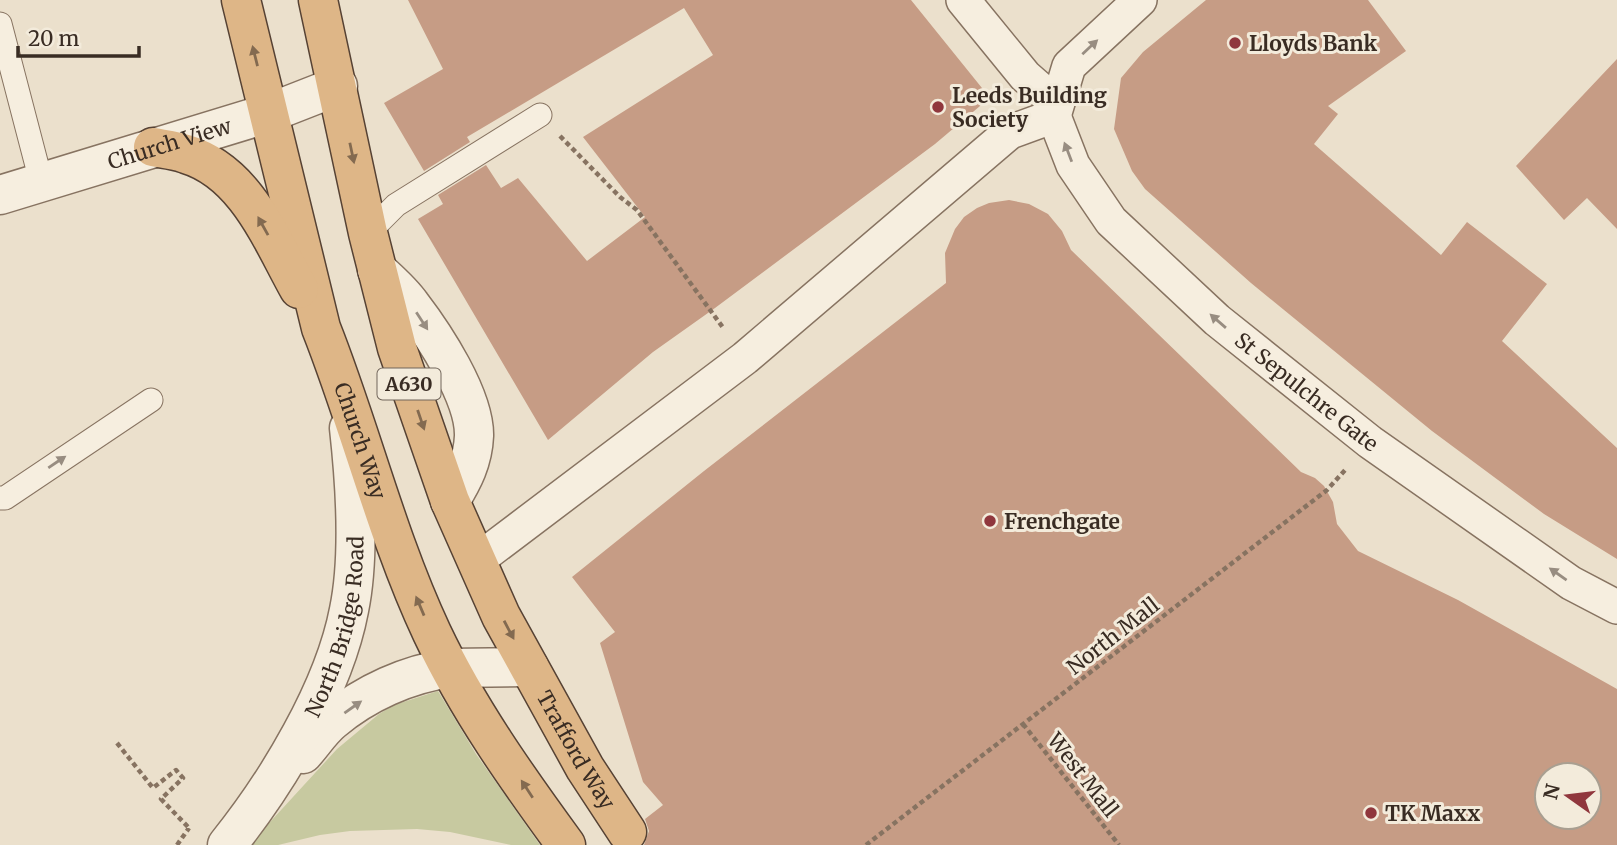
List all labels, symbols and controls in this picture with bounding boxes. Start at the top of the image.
scale bar [18,14,138,58]
text: 20 m [28,25,80,52]
place label: Lloyds Bank [1249,30,1378,57]
marker: Lloyds Bank [1227,35,1243,51]
one-way arrow [1081,39,1098,55]
one-way arrow [249,45,260,67]
place label: Leeds Building Society [952,82,1107,133]
marker: Leeds Building Society [930,99,946,115]
street label: Church View [104,112,235,175]
one-way arrow [346,142,357,164]
one-way arrow [1063,142,1074,163]
one-way arrow [257,216,269,235]
one-way arrow [415,311,428,330]
one-way arrow [1210,314,1227,329]
street label: St Sepulchre Gate [1230,326,1384,457]
road number: A630 [378,368,440,400]
street label: Church Way [329,379,393,503]
one-way arrow [416,410,427,431]
one-way arrow [48,456,67,469]
place label: Frenchgate [1004,508,1120,535]
marker: Frenchgate [982,513,998,529]
street label: North Bridge Road [299,535,369,721]
one-way arrow [1548,568,1567,581]
street label: North Mall [1061,591,1165,680]
one-way arrow [415,596,426,617]
one-way arrow [503,620,514,640]
street label: Trafford Way [531,686,622,815]
one-way arrow [344,700,362,714]
street label: West Mall [1041,727,1125,823]
north arrow [1533,761,1603,831]
one-way arrow [521,780,534,799]
text: N [1538,782,1565,802]
place label: TK Maxx [1385,800,1480,827]
marker: TK Maxx [1363,805,1379,821]

